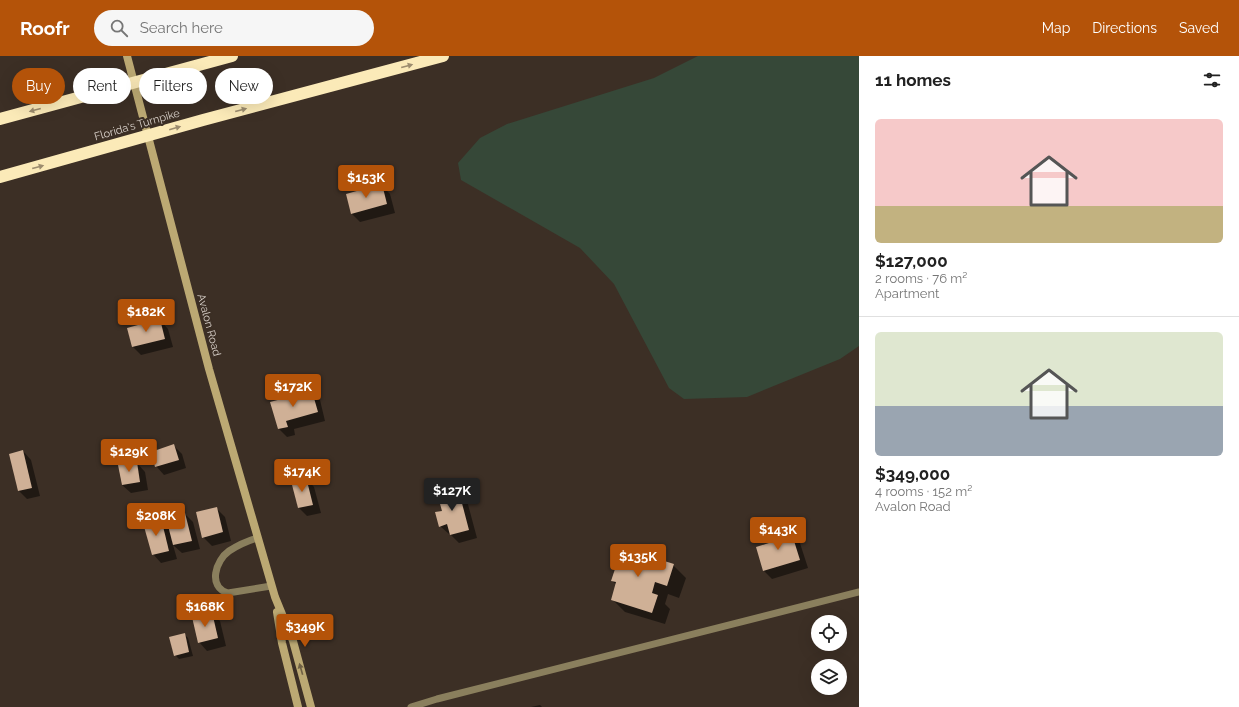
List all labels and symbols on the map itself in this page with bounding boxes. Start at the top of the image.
one-way arrow [401,63,413,69]
street label: Florida's Turnpike [93,106,182,143]
one-way arrow [29,107,41,113]
one-way arrow [235,107,247,113]
one-way arrow [169,125,181,131]
one-way arrow [31,163,44,169]
pin: $153K [338,165,394,199]
street label: Avalon Road [194,292,224,358]
pin: $182K [118,299,174,333]
pin: $172K [265,374,321,408]
pin: $129K [101,439,157,473]
pin: $174K [274,459,330,493]
pin: $127K [424,478,480,512]
pin: $208K [128,503,184,537]
pin: $143K [750,517,806,551]
pin: $135K [610,544,666,578]
pin: $168K [177,594,233,628]
pin: $349K [277,614,333,648]
one-way arrow [298,663,304,675]

